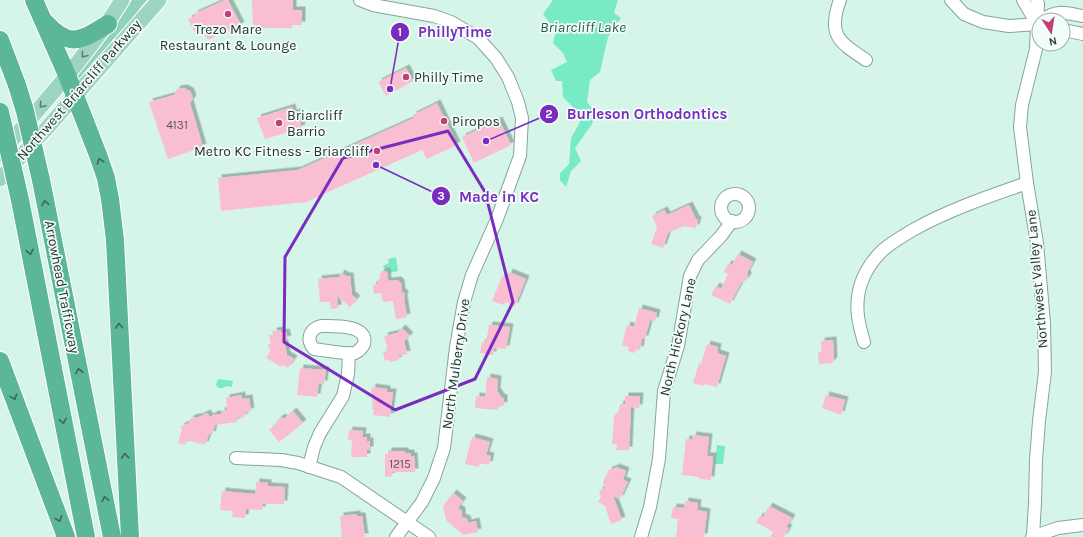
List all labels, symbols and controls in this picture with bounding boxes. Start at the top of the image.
marker: Trezo Mare Restaurant & Lounge [223,9,233,19]
north arrow [1031,12,1071,52]
street label: Northwest Briarcliff Parkway [13,16,145,164]
callout: PhillyTime [390,18,500,45]
water label: Briarcliff Lake [540,18,626,36]
place label: Trezo Mare Restaurant & Lounge [160,21,296,54]
text: PhillyTime [418,23,492,41]
text: 1 [398,25,402,39]
text: N [1048,34,1058,48]
one-way arrow [82,51,89,58]
place label: Philly Time [414,69,484,86]
marker: Philly Time [401,72,411,82]
one-way arrow [39,100,46,108]
callout: Burleson Orthodontics [539,100,735,127]
text: Burleson Orthodontics [567,105,727,123]
place label: Briarcliff Barrio [287,107,343,140]
text: 2 [545,107,553,121]
place label: Piropos [452,113,500,130]
marker: Piropos [439,116,449,126]
house number: 4131 [166,118,188,132]
marker: Briarcliff Barrio [274,118,284,128]
place label: Metro KC Fitness - Briarcliff [194,143,369,160]
marker: Metro KC Fitness - Briarcliff [372,146,382,156]
one-way arrow [96,158,105,165]
callout: Made in KC [431,183,547,210]
text: Made in KC [459,188,539,206]
text: 3 [437,189,445,203]
one-way arrow [42,200,50,206]
street label: Northwest Valley Lane [1022,209,1052,349]
street label: Arrowhead Trafficway [41,219,83,355]
one-way arrow [25,249,33,255]
street label: North Hickory Lane [656,276,700,398]
street label: North Mulberry Drive [438,298,474,430]
one-way arrow [115,323,123,329]
one-way arrow [76,368,84,374]
one-way arrow [9,394,17,401]
one-way arrow [58,417,67,424]
one-way arrow [121,453,130,459]
house number: 1215 [389,457,411,471]
one-way arrow [101,496,109,502]
one-way arrow [55,515,63,522]

